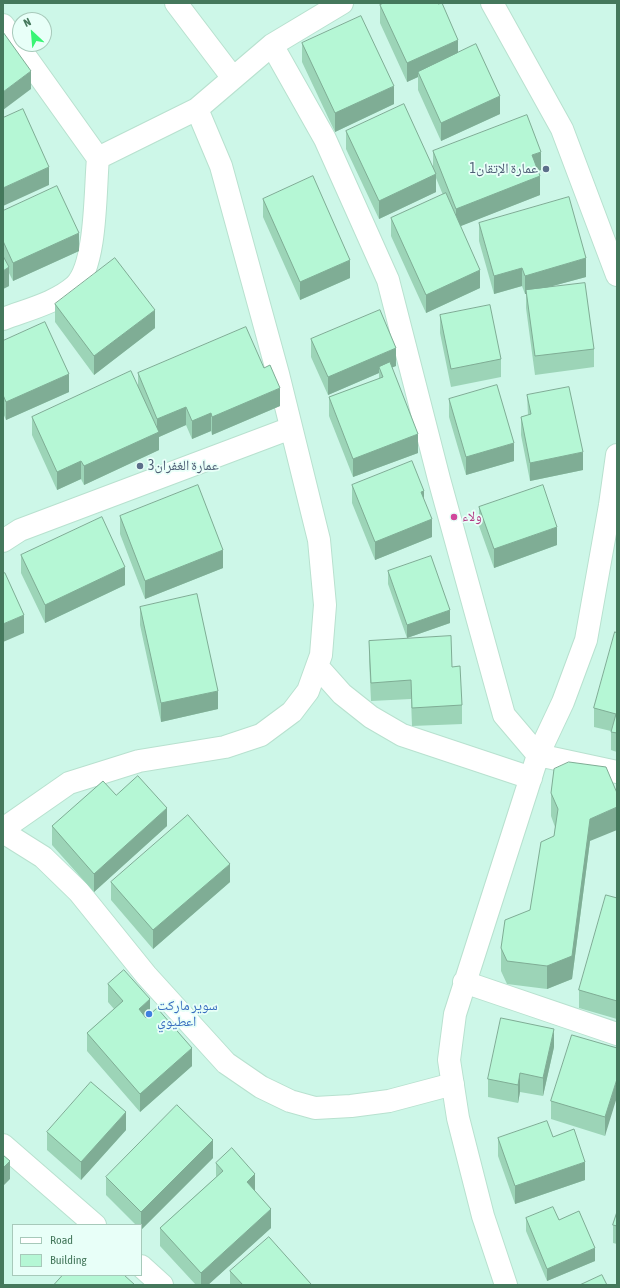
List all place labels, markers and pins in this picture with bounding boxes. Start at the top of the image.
place label: عمارة الإتقان1 [469,161,538,177]
marker: عمارة الإتقان1 [541,164,551,174]
place label: عمارة الغفران3 [148,458,219,474]
marker: عمارة الغفران3 [135,461,145,471]
place label: ولاء [462,509,482,525]
marker: ولاء [449,512,459,522]
place label: سوير ماركت اعطيوي [157,998,218,1030]
marker: سوير ماركت اعطيوي [144,1009,154,1019]

